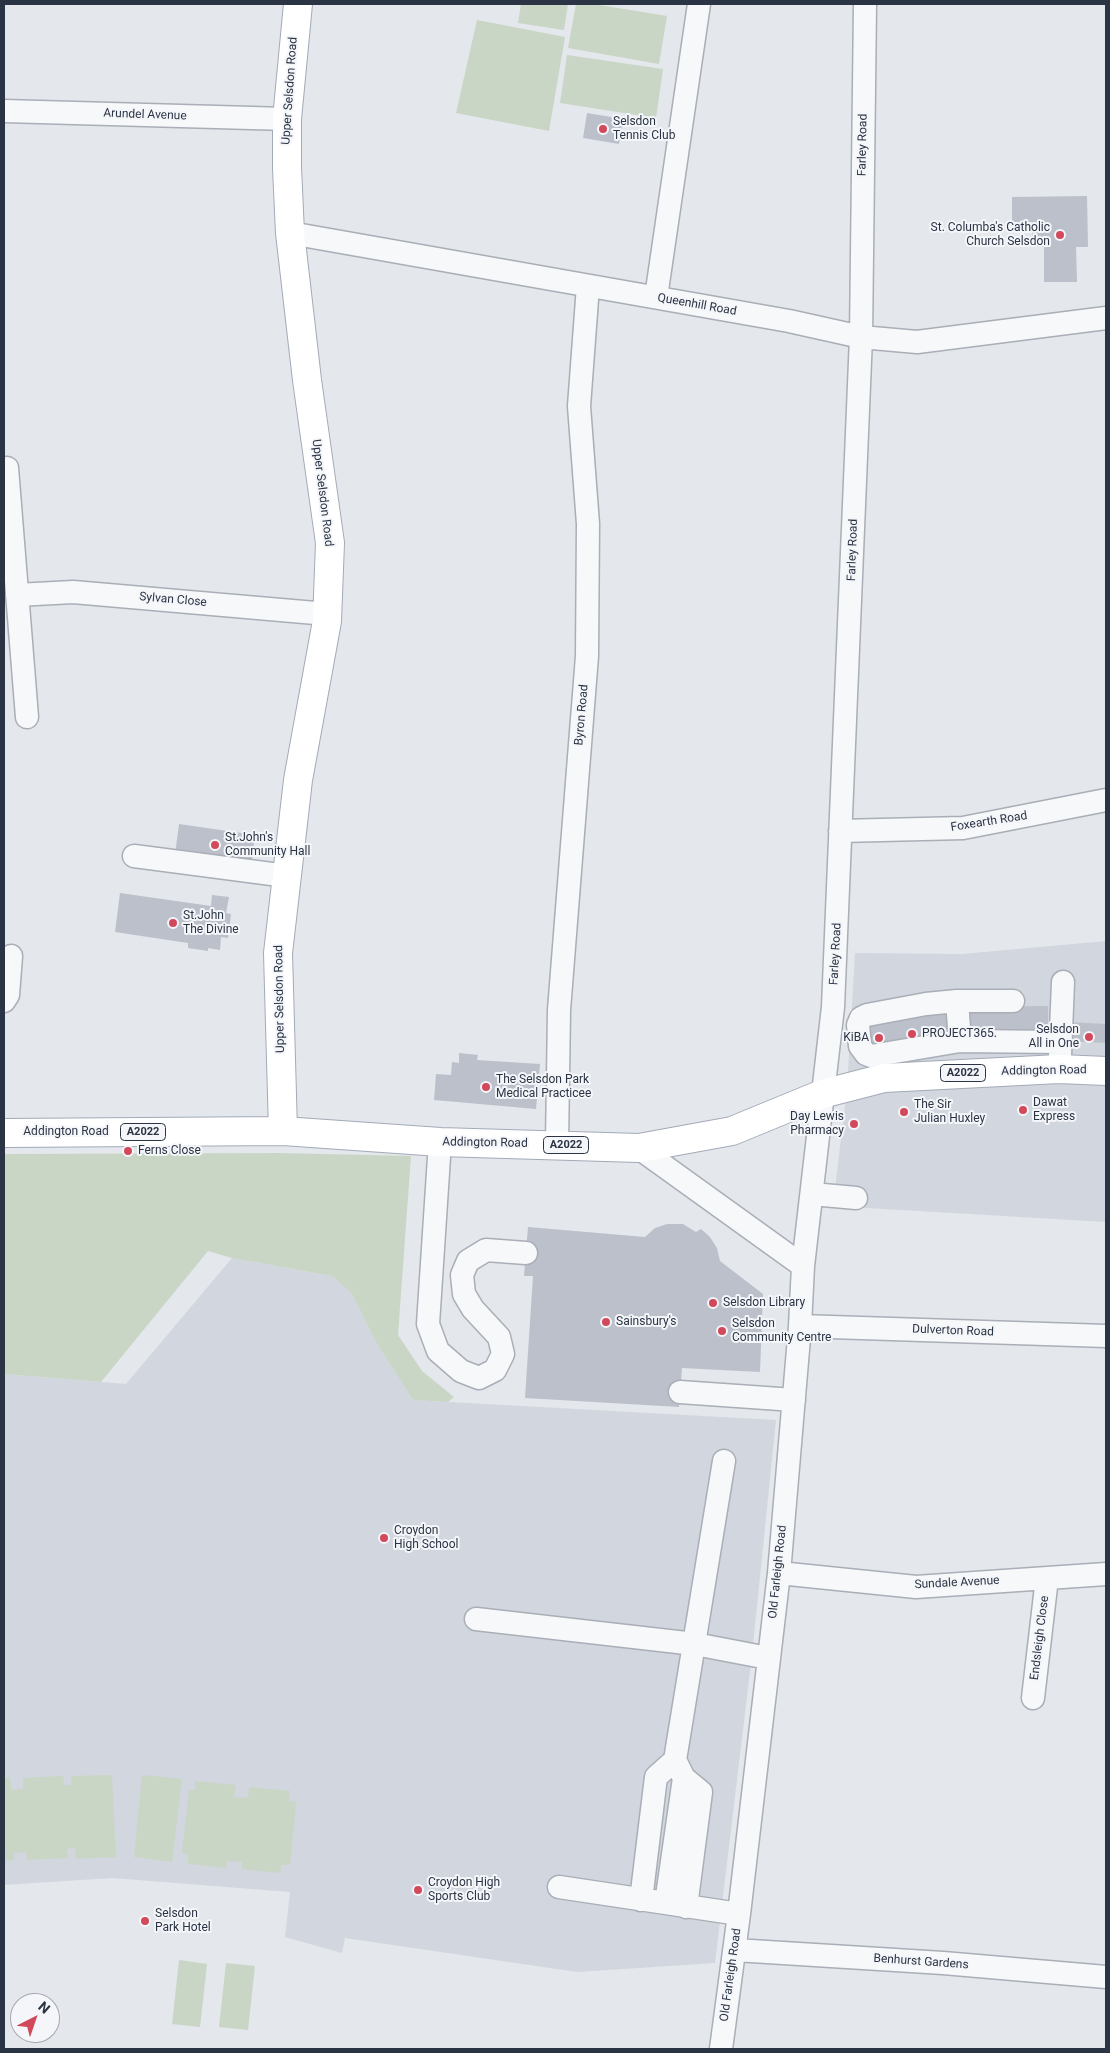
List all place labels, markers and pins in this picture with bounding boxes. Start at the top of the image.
place label: Selsdon Tennis Club [613,115,675,143]
marker: Selsdon Tennis Club [597,123,609,135]
place label: St. Columba's Catholic Church Selsdon [931,221,1050,249]
marker: St. Columba's Catholic Church Selsdon [1054,229,1066,241]
place label: St.John's Community Hall [225,831,310,859]
marker: St.John's Community Hall [209,839,221,851]
place label: St.John The Divine [183,909,239,937]
marker: St.John The Divine [167,917,179,929]
place label: Selsdon All in One [1029,1023,1079,1051]
place label: PROJECT365. [922,1027,997,1041]
marker: PROJECT365. [906,1028,918,1040]
place label: KiBA [843,1031,869,1045]
marker: Selsdon All in One [1083,1031,1095,1043]
marker: KiBA [873,1032,885,1044]
place label: The Selsdon Park Medical Practicee [496,1073,591,1101]
marker: The Selsdon Park Medical Practicee [480,1081,492,1093]
place label: Dawat Express [1033,1096,1075,1124]
place label: The Sir Julian Huxley [914,1098,985,1126]
marker: Dawat Express [1017,1104,1029,1116]
marker: The Sir Julian Huxley [898,1106,910,1118]
place label: Day Lewis Pharmacy [790,1110,844,1138]
marker: Day Lewis Pharmacy [848,1118,860,1130]
place label: Ferns Close [138,1144,201,1158]
marker: Ferns Close [122,1145,134,1157]
place label: Selsdon Library [723,1296,805,1310]
marker: Selsdon Library [707,1297,719,1309]
place label: Sainsbury's [616,1315,677,1329]
marker: Sainsbury's [600,1316,612,1328]
place label: Selsdon Community Centre [732,1317,831,1345]
marker: Selsdon Community Centre [716,1325,728,1337]
place label: Croydon High School [394,1524,458,1552]
marker: Croydon High School [378,1532,390,1544]
place label: Croydon High Sports Club [428,1876,500,1904]
marker: Croydon High Sports Club [412,1884,424,1896]
place label: Selsdon Park Hotel [155,1907,211,1935]
marker: Selsdon Park Hotel [139,1915,151,1927]

